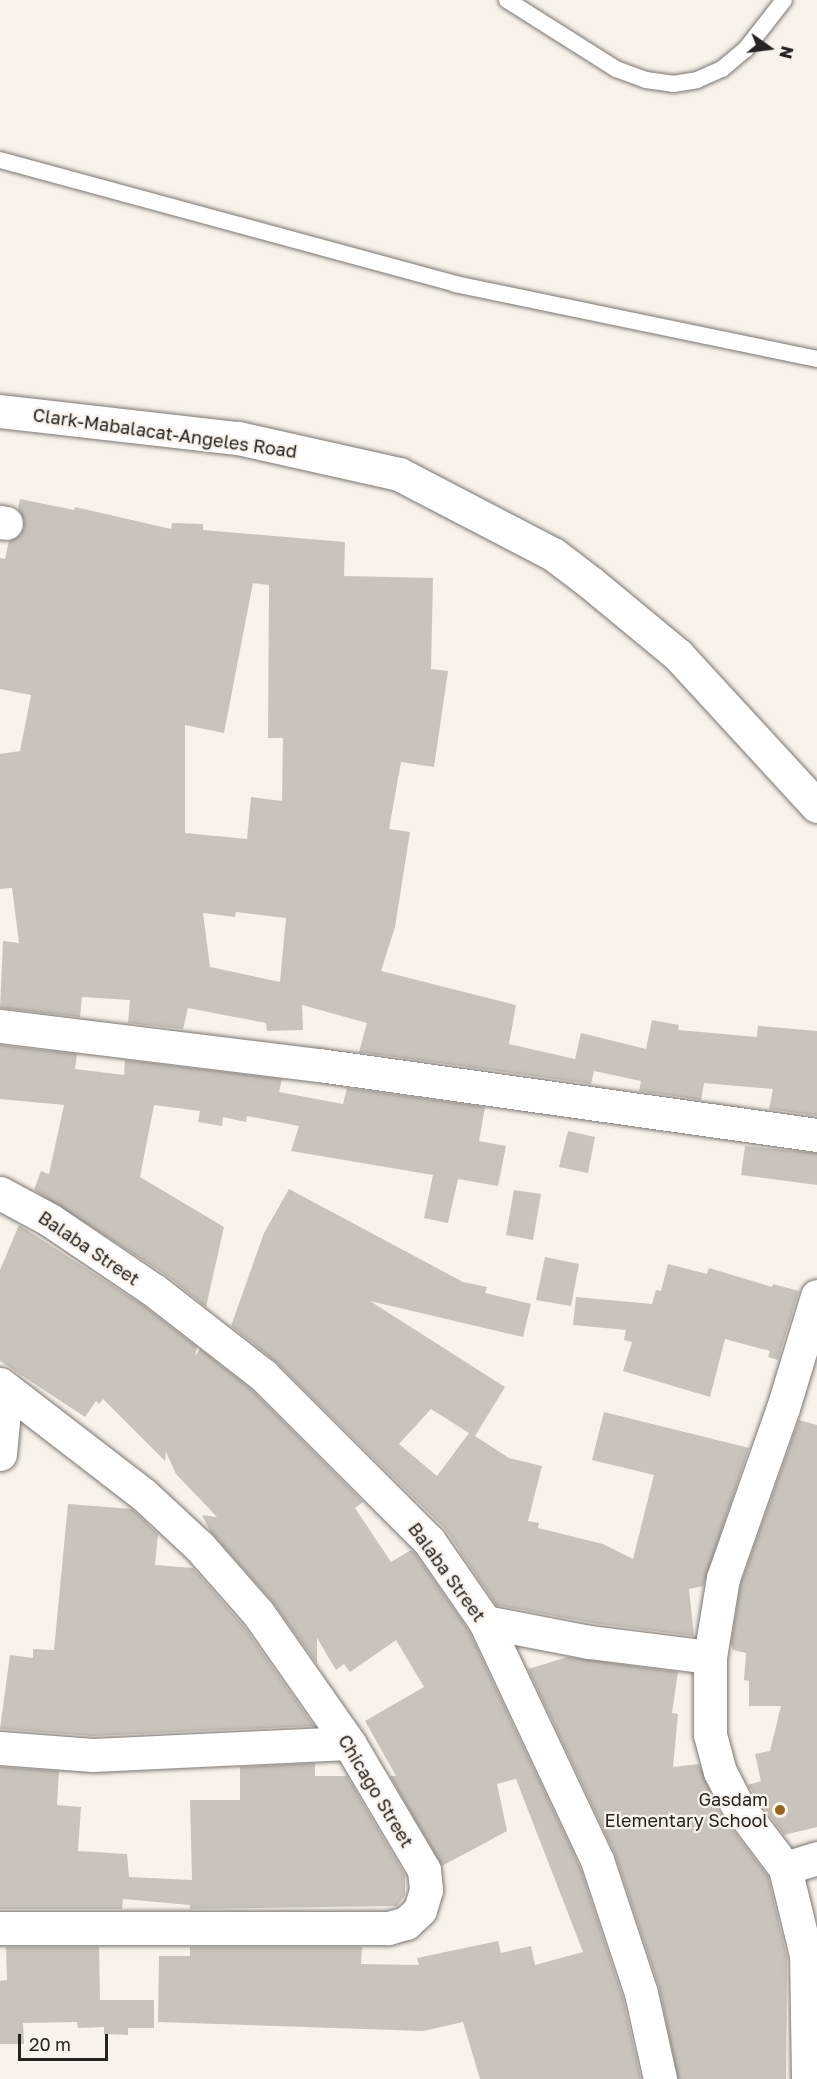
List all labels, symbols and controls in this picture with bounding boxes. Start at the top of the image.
north arrow [739,18,799,78]
text: N [775,44,798,61]
street label: Clark-Mabalacat-Angeles Road [32,404,298,462]
street label: Balaba Street [34,1206,144,1290]
street label: Balaba Street [404,1518,490,1626]
street label: Chicago Street [334,1731,418,1851]
place label: Gasdam Elementary School [604,1789,768,1832]
marker: Gasdam Elementary School [773,1803,787,1817]
scale bar [21,2022,111,2060]
text: 20 m [29,2033,71,2055]

